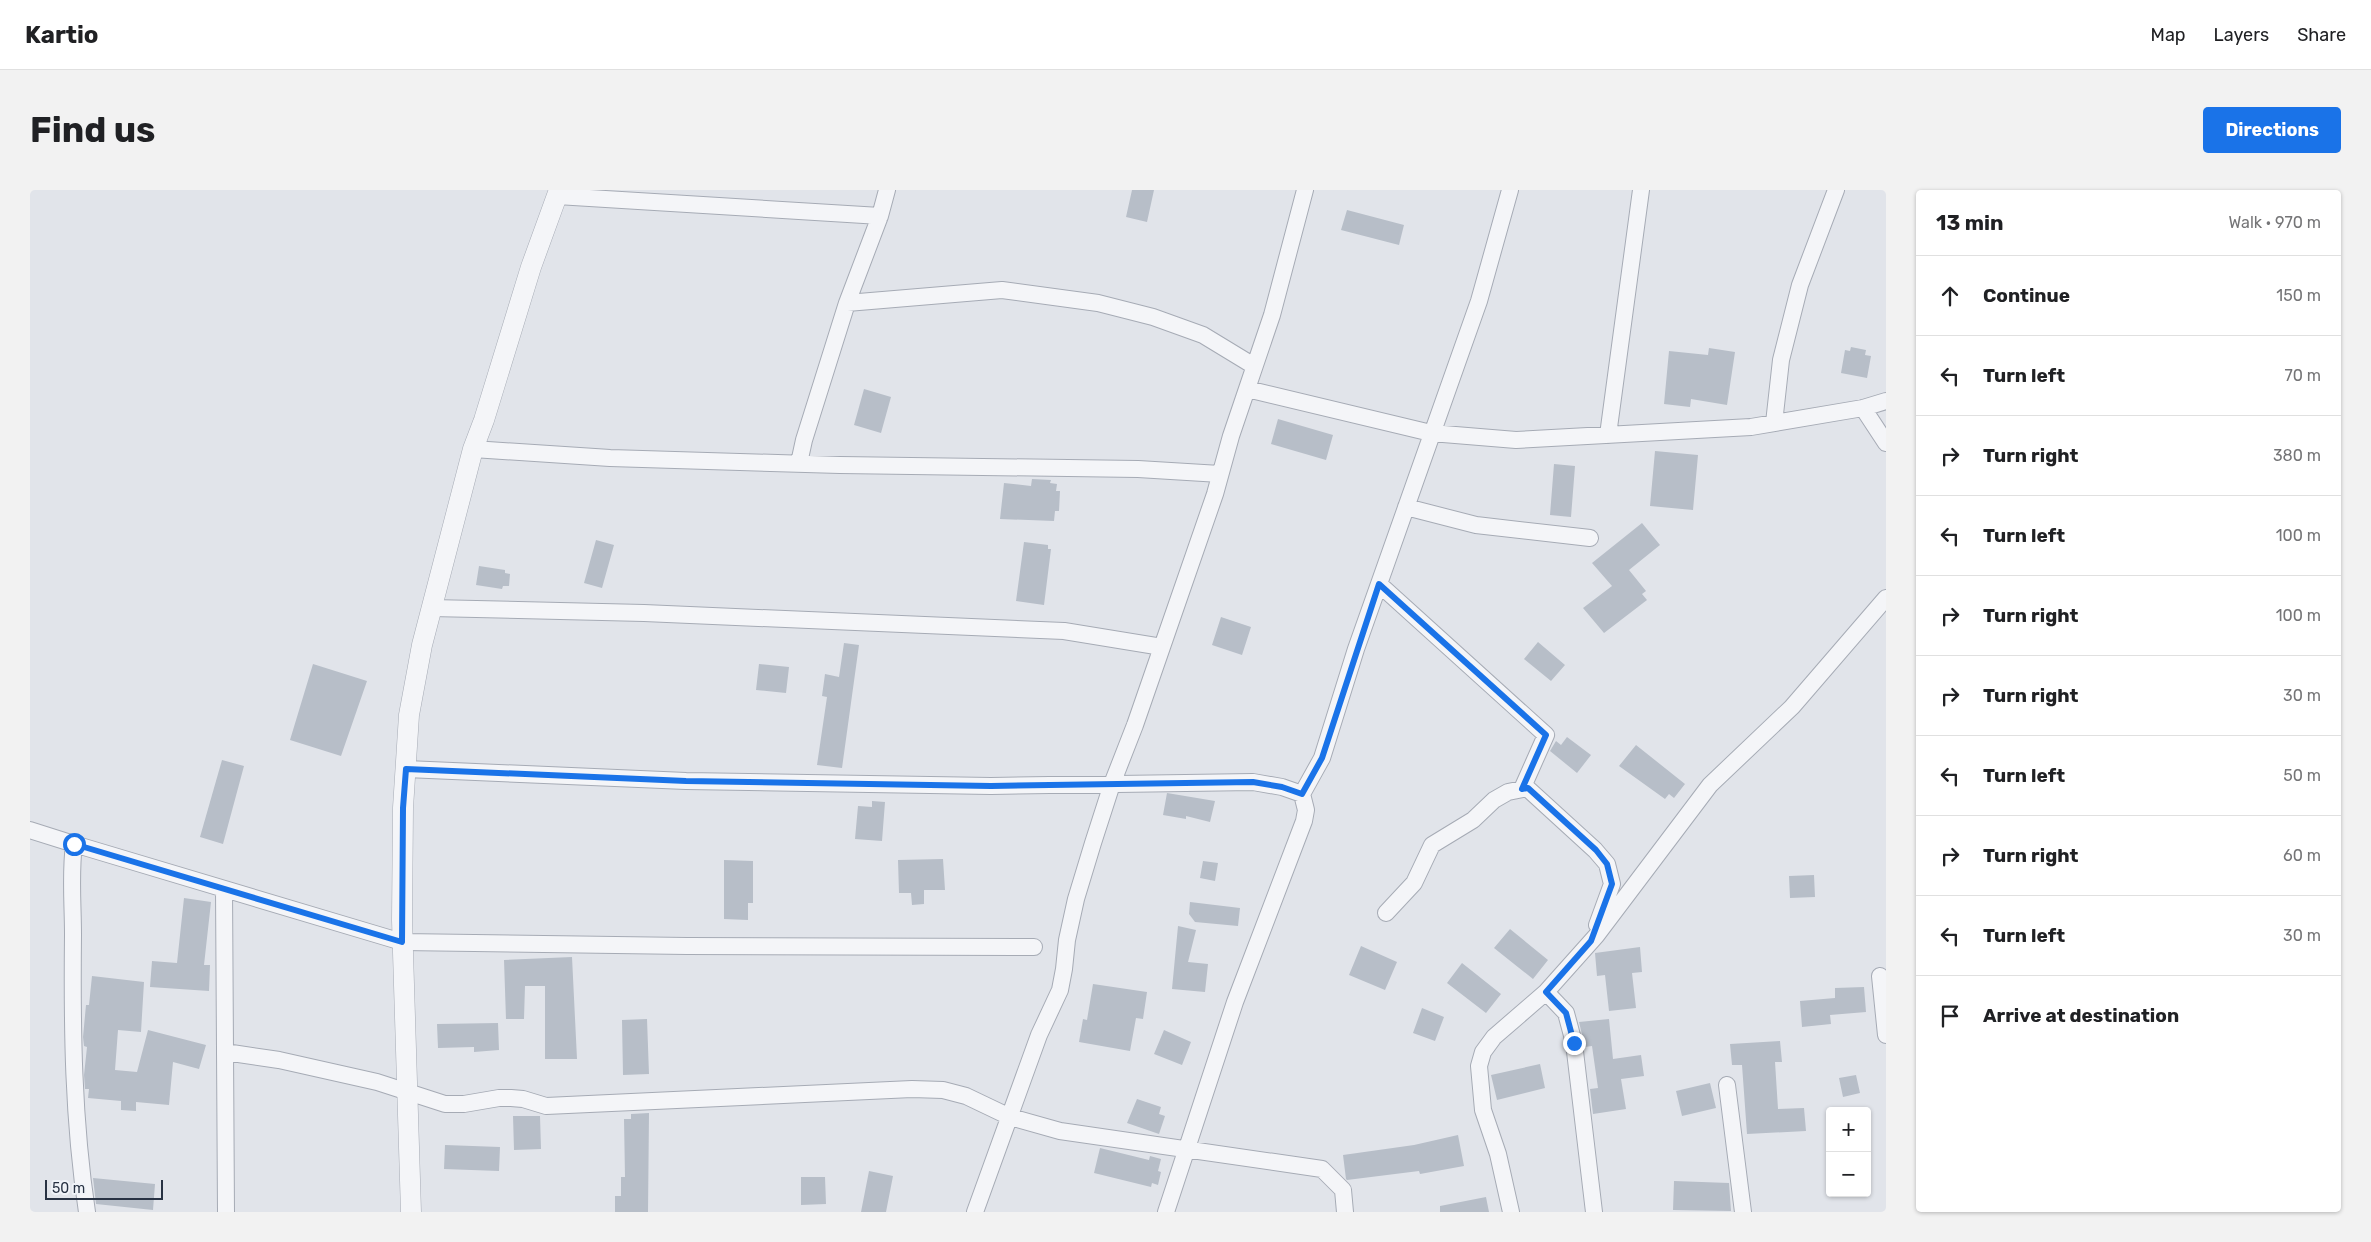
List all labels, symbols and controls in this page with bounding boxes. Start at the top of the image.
text: Kartio [25,21,99,49]
text: Map [2151,24,2186,46]
text: Layers [2214,24,2269,46]
text: Share [2297,24,2346,46]
button: Directions [2203,107,2341,153]
text: Find us [30,109,155,151]
text: 13 min [1936,210,2004,235]
text: Walk · 970 m [2229,213,2321,232]
icon: ahead [1936,282,1964,310]
text: Continue [1983,284,2070,307]
text: 150 m [2276,286,2321,305]
icon: left [1936,362,1964,390]
text: Turn left [1983,364,2065,387]
text: 70 m [2284,366,2321,385]
icon: right [1936,442,1964,470]
text: Turn right [1983,444,2078,467]
text: 380 m [2273,446,2321,465]
icon: left [1936,522,1964,550]
text: Turn left [1983,524,2065,547]
text: 100 m [2276,526,2321,545]
icon: right [1936,602,1964,630]
text: Turn right [1983,604,2078,627]
text: 100 m [2276,606,2321,625]
icon: right [1936,682,1964,710]
text: Turn right [1983,684,2078,707]
text: 30 m [2283,686,2321,705]
icon: left [1936,762,1964,790]
text: Turn left [1983,764,2065,787]
text: 50 m [2283,766,2321,785]
route start [63,833,86,856]
icon: right [1936,842,1964,870]
text: Turn right [1983,844,2078,867]
text: 60 m [2283,846,2321,865]
icon: left [1936,922,1964,950]
text: Turn left [1983,924,2065,947]
text: 30 m [2283,926,2321,945]
icon: arrive [1936,1002,1964,1030]
text: Arrive at destination [1983,1004,2179,1027]
route end [1563,1032,1586,1055]
map controls [1826,1107,1871,1197]
button: + [1826,1107,1871,1152]
button: − [1826,1152,1871,1197]
scale bar [45,1177,162,1200]
text: 50 m [52,1180,85,1197]

